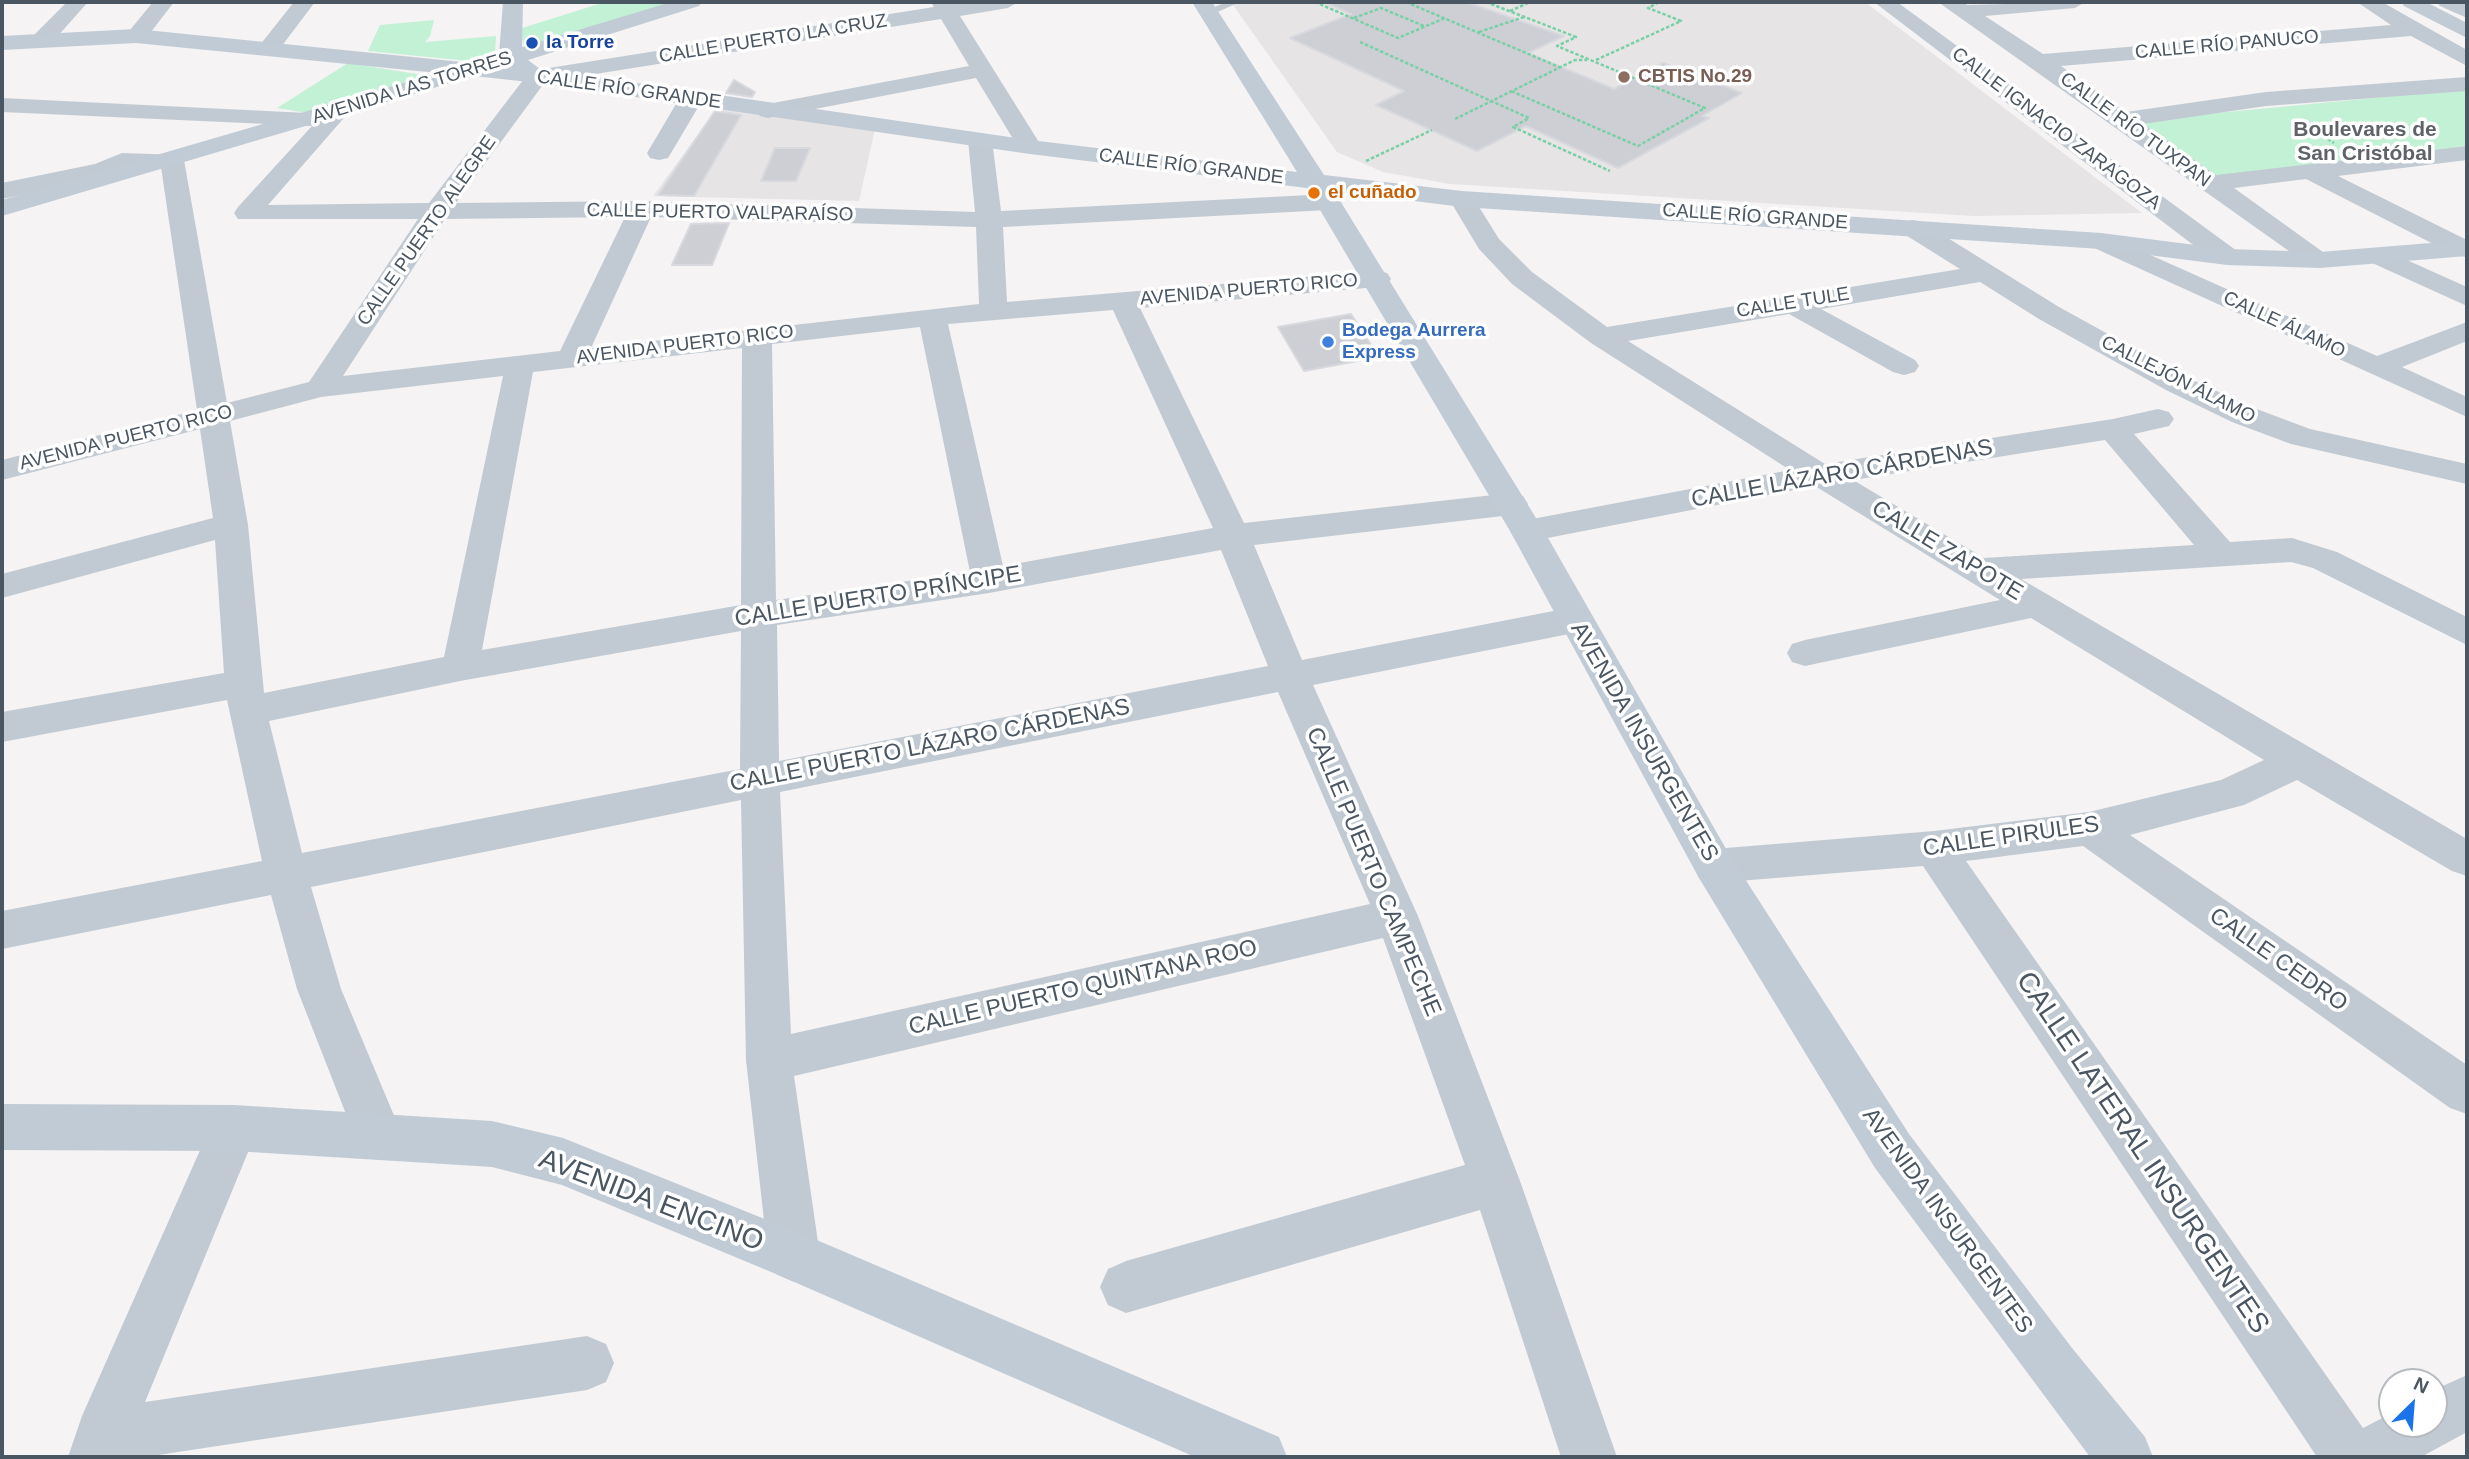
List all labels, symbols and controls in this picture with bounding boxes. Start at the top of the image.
street label: CALLE PUERTO LA CRUZ [657,10,889,68]
street label: CALLE RÍO PANUCO [2134,26,2320,64]
place label: la Torre [546,32,614,54]
marker: la Torre [524,35,540,51]
street label: CALLE IGNACIO ZARAGOZA [1947,43,2165,215]
street label: AVENIDA LAS TORRES [310,47,514,129]
street label: CALLE RÍO GRANDE [535,66,723,114]
place label: CBTIS No.29 [1638,66,1752,88]
street label: CALLE RÍO TUXPAN [2055,68,2215,192]
marker: CBTIS No.29 [1616,69,1632,85]
district label: Boulevares de San Cristóbal [2293,117,2437,167]
street label: CALLE PUERTO ALEGRE [353,132,501,330]
street label: CALLE RÍO GRANDE [1097,144,1285,190]
place label: el cuñado [1328,182,1417,204]
marker: el cuñado [1306,185,1322,201]
street label: CALLE PUERTO VALPARAÍSO [586,199,854,227]
street label: CALLE RÍO GRANDE [1662,199,1848,235]
street label: AVENIDA PUERTO RICO [1139,269,1359,311]
street label: CALLE TULE [1735,283,1851,323]
street label: CALLE ÁLAMO [2219,287,2349,363]
street label: AVENIDA PUERTO RICO [575,320,795,370]
place label: Bodega Aurrera Express [1342,320,1486,364]
street label: CALLEJÓN ÁLAMO [2097,331,2259,429]
marker: Bodega Aurrera Express [1320,334,1336,350]
street label: AVENIDA PUERTO RICO [17,401,235,475]
street label: CALLE LÁZARO CÁRDENAS [1689,434,1995,514]
street label: CALLE ZAPOTE [1866,495,2028,607]
street label: CALLE PUERTO PRÍNCIPE [733,561,1023,633]
street label: AVENIDA INSURGENTES [1564,617,1724,867]
street label: CALLE PUERTO LÁZARO CÁRDENAS [728,694,1132,798]
street label: CALLE PUERTO CAMPECHE [1300,723,1446,1021]
street label: CALLE PIRULES [1921,811,2101,863]
street label: CALLE CEDRO [2204,902,2352,1018]
street label: CALLE PUERTO QUINTANA ROO [906,934,1260,1042]
street label: CALLE LATERAL INSURGENTES [2008,966,2276,1340]
street label: AVENIDA INSURGENTES [1856,1103,2038,1339]
street label: AVENIDA ENCINO [534,1143,768,1259]
north arrow [2378,1368,2448,1438]
text: N [2411,1373,2432,1398]

